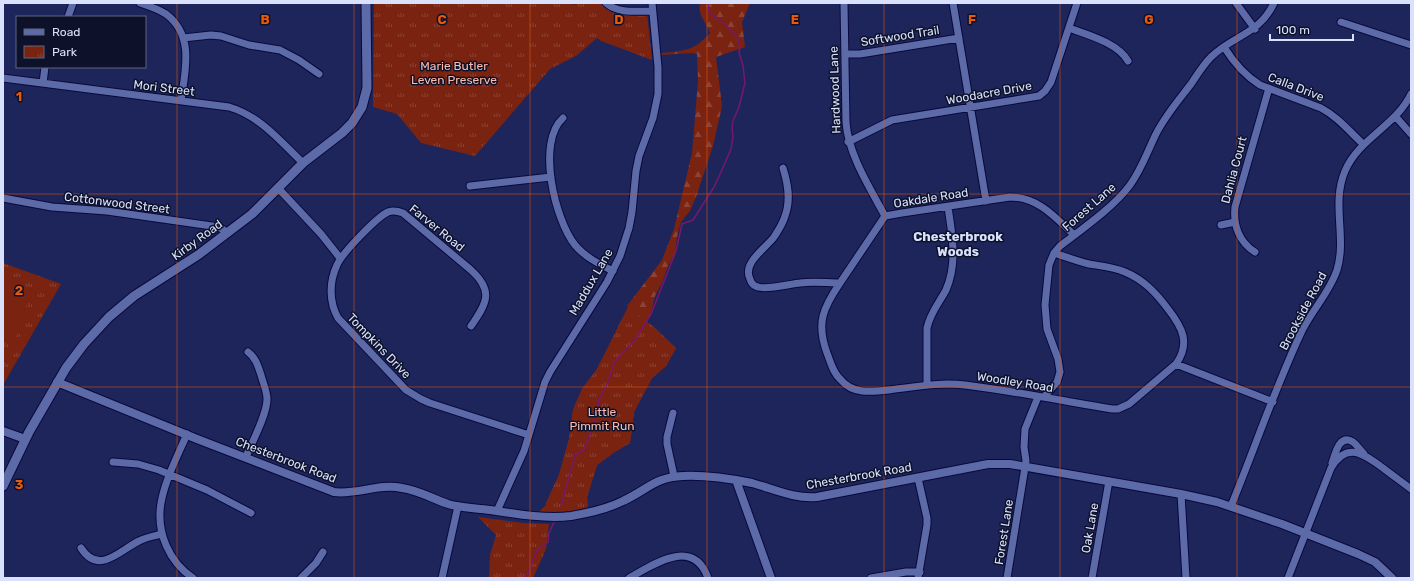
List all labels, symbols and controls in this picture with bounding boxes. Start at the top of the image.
text: B [260,12,270,27]
text: C [437,12,447,27]
text: D [614,12,624,27]
text: E [791,12,799,27]
text: F [968,12,976,27]
text: G [1144,12,1154,27]
legend [16,16,146,68]
scale bar [1270,16,1353,42]
street label: Softwood Trail [860,23,940,49]
text: 100 m [1276,23,1310,37]
text: Road [52,25,80,39]
text: Park [52,45,78,59]
street label: Hardwood Lane [826,46,844,134]
park label: Marie Butler Leven Preserve [411,59,497,87]
street label: Calla Drive [1266,70,1326,104]
street label: Mori Street [133,77,196,99]
street label: Woodacre Drive [945,79,1033,107]
text: 1 [16,89,22,104]
street label: Dahlia Court [1218,135,1250,205]
street label: Forest Lane [1059,180,1119,234]
street label: Oakdale Road [893,185,969,211]
street label: Cottonwood Street [63,190,171,216]
street label: Farver Road [407,202,467,254]
street label: Kirby Road [169,217,225,263]
district label: Chesterbrook Woods [913,229,1003,259]
street label: Maddux Lane [566,246,616,318]
street label: Brookside Road [1276,269,1330,353]
text: 2 [15,283,23,298]
street label: Tompkins Drive [345,311,414,382]
street label: Woodley Road [976,369,1054,395]
park label: Little Pimmit Run [570,405,634,433]
street label: Chesterbrook Road [234,434,338,486]
street label: Chesterbrook Road [805,460,913,492]
text: 3 [15,477,24,492]
street label: Forest Lane [992,498,1016,566]
street label: Oak Lane [1079,501,1101,554]

